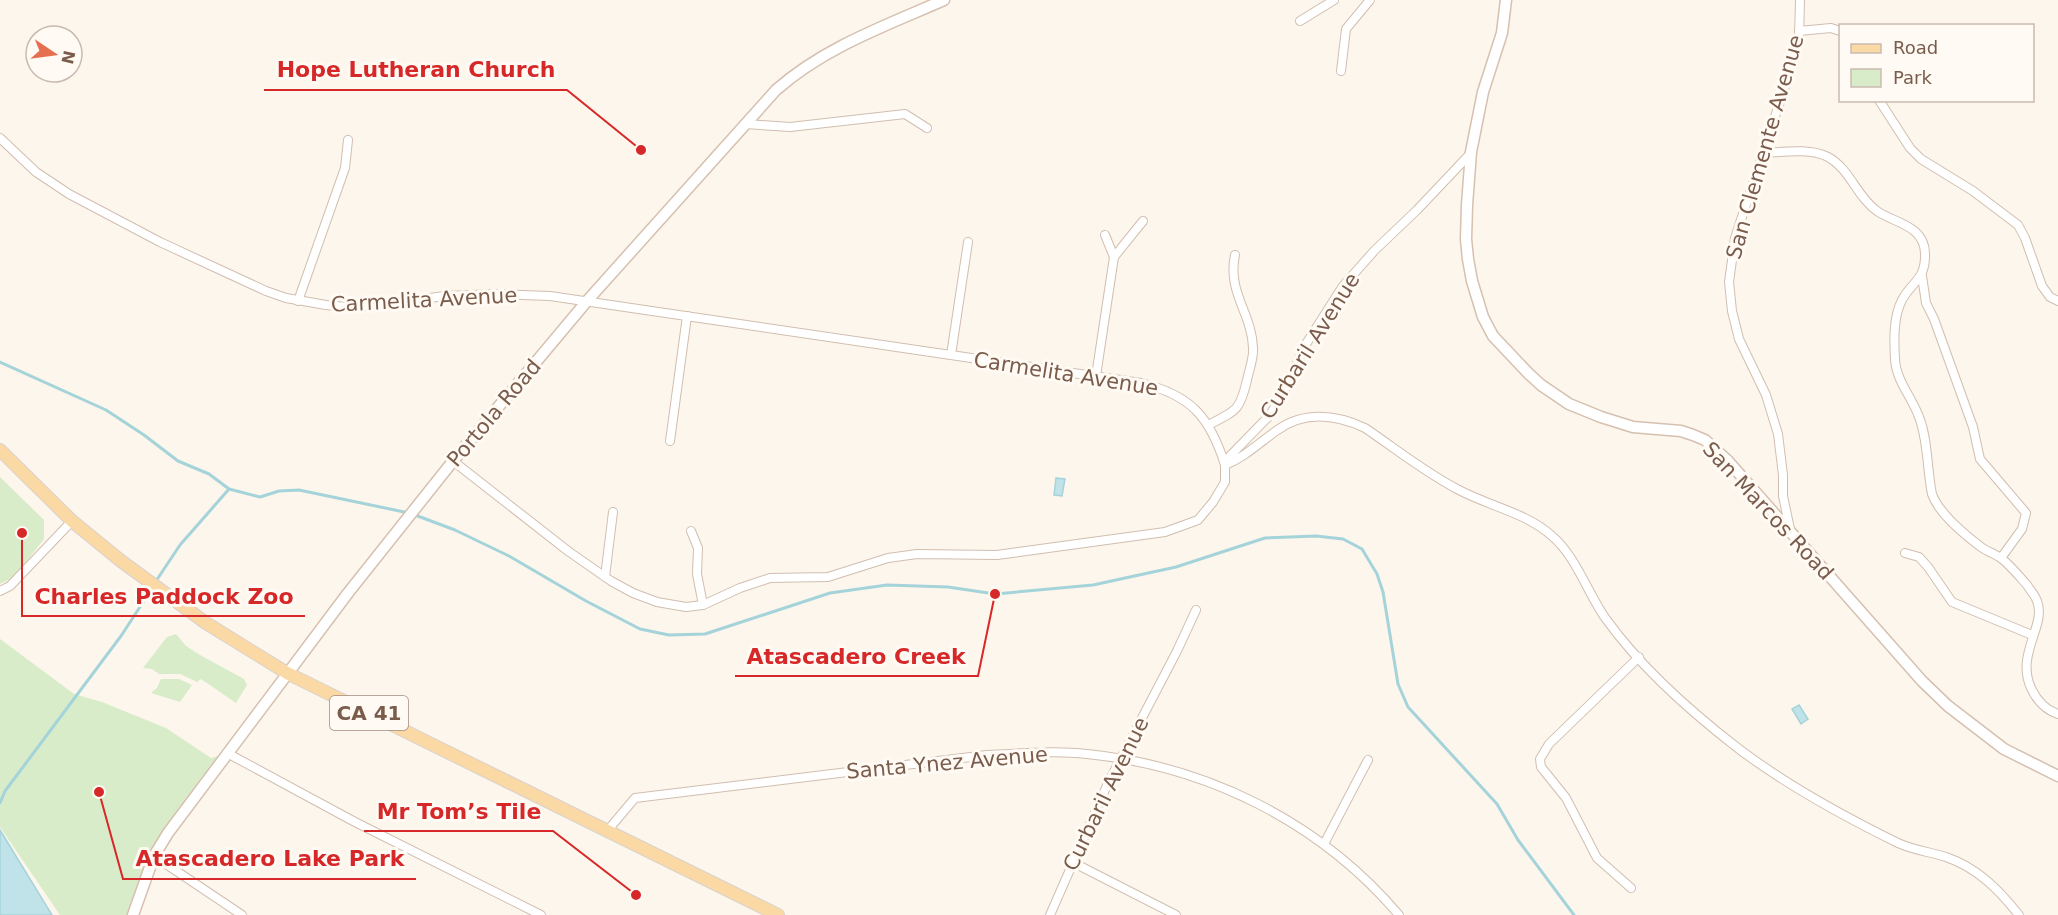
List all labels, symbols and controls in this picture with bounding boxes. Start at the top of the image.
north arrow [24,24,84,84]
legend [1839,24,2034,102]
street label: San Clemente Avenue [1721,32,1809,262]
text: Road [1893,37,1938,58]
text: N [57,49,79,66]
callout: Hope Lutheran Church [264,50,567,90]
text: Hope Lutheran Church [277,57,555,82]
text: Park [1893,67,1932,88]
street label: Curbaril Avenue [1255,268,1365,424]
street label: Carmelita Avenue [330,283,518,317]
street label: Carmelita Avenue [972,348,1160,400]
street label: Portola Road [442,355,546,471]
street label: San Marcos Road [1698,437,1838,585]
callout: Charles Paddock Zoo [22,576,305,616]
text: Charles Paddock Zoo [34,584,294,609]
callout: Atascadero Creek [735,636,978,676]
text: Atascadero Creek [746,644,967,669]
road number: CA 41 [330,696,408,730]
street label: Curbaril Avenue [1058,713,1154,875]
street label: Santa Ynez Avenue [845,742,1049,784]
callout: Mr Tom’s Tile [364,791,553,831]
text: Mr Tom’s Tile [377,799,541,824]
callout: Atascadero Lake Park [123,839,416,879]
text: Atascadero Lake Park [135,846,406,871]

